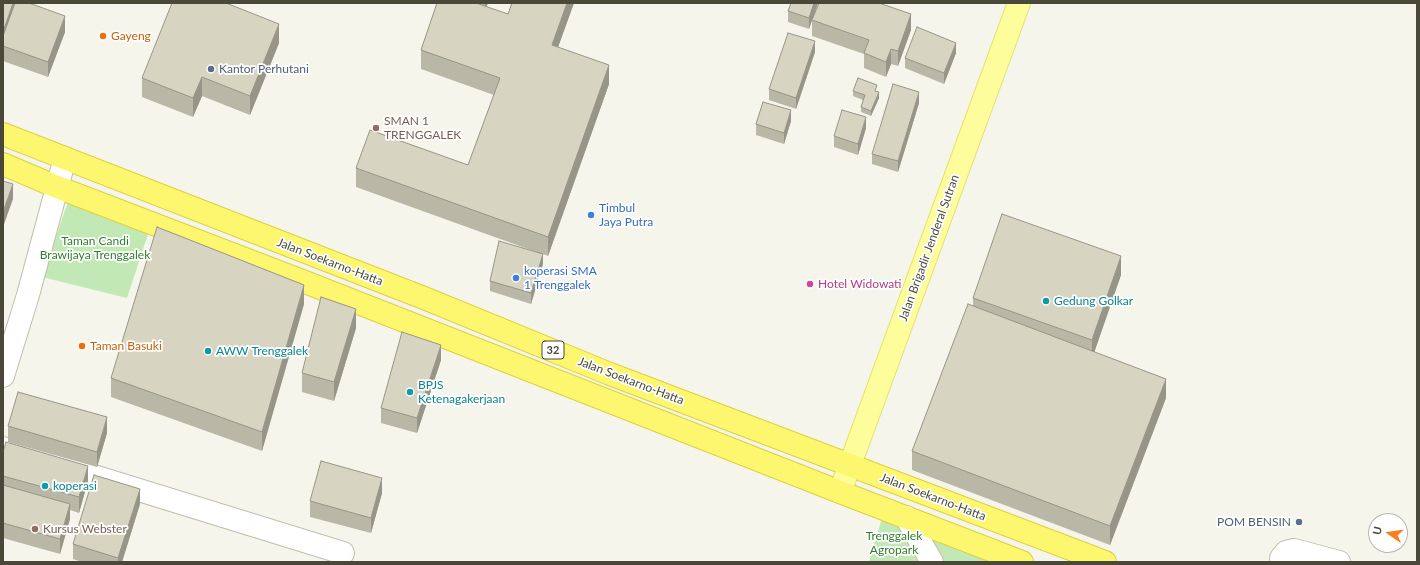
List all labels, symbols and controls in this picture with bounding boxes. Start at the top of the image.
place label: Gayeng [111,29,151,43]
marker: Gayeng [98,31,108,41]
place label: Kantor Perhutani [219,62,309,76]
marker: Kantor Perhutani [206,64,216,74]
place label: SMAN 1 TRENGGALEK [384,114,461,142]
marker: SMAN 1 TRENGGALEK [371,123,381,133]
street label: Jalan Brigadir Jenderal Sutran [896,173,962,323]
place label: Timbul Jaya Putra [599,201,653,229]
marker: Timbul Jaya Putra [586,210,596,220]
park label: Taman Candi Brawijaya Trenggalek [40,234,150,262]
street label: Jalan Soekarno-Hatta [275,235,385,289]
place label: koperasi SMA 1 Trenggalek [524,264,597,292]
marker: koperasi SMA 1 Trenggalek [511,273,521,283]
place label: Hotel Widowati [818,277,902,291]
marker: Hotel Widowati [805,279,815,289]
place label: Gedung Golkar [1054,294,1133,308]
marker: Gedung Golkar [1041,296,1051,306]
place label: Taman Basuki [90,339,162,353]
marker: Taman Basuki [77,341,87,351]
road number: 32 [542,341,564,359]
place label: AWW Trenggalek [216,344,308,358]
marker: AWW Trenggalek [203,346,213,356]
street label: Jalan Soekarno-Hatta [576,354,686,408]
place label: BPJS Ketenagakerjaan [418,378,505,406]
marker: BPJS Ketenagakerjaan [405,387,415,397]
street label: Jalan Soekarno-Hatta [878,470,988,524]
place label: koperasi [53,479,97,493]
marker: koperasi [40,481,50,491]
north arrow [1368,513,1408,553]
place label: POM BENSIN [1217,515,1291,529]
marker: POM BENSIN [1294,517,1304,527]
place label: Kursus Webster [43,522,127,536]
marker: Kursus Webster [30,524,40,534]
text: U [1370,525,1384,536]
park label: Trenggalek Agropark [866,529,922,557]

